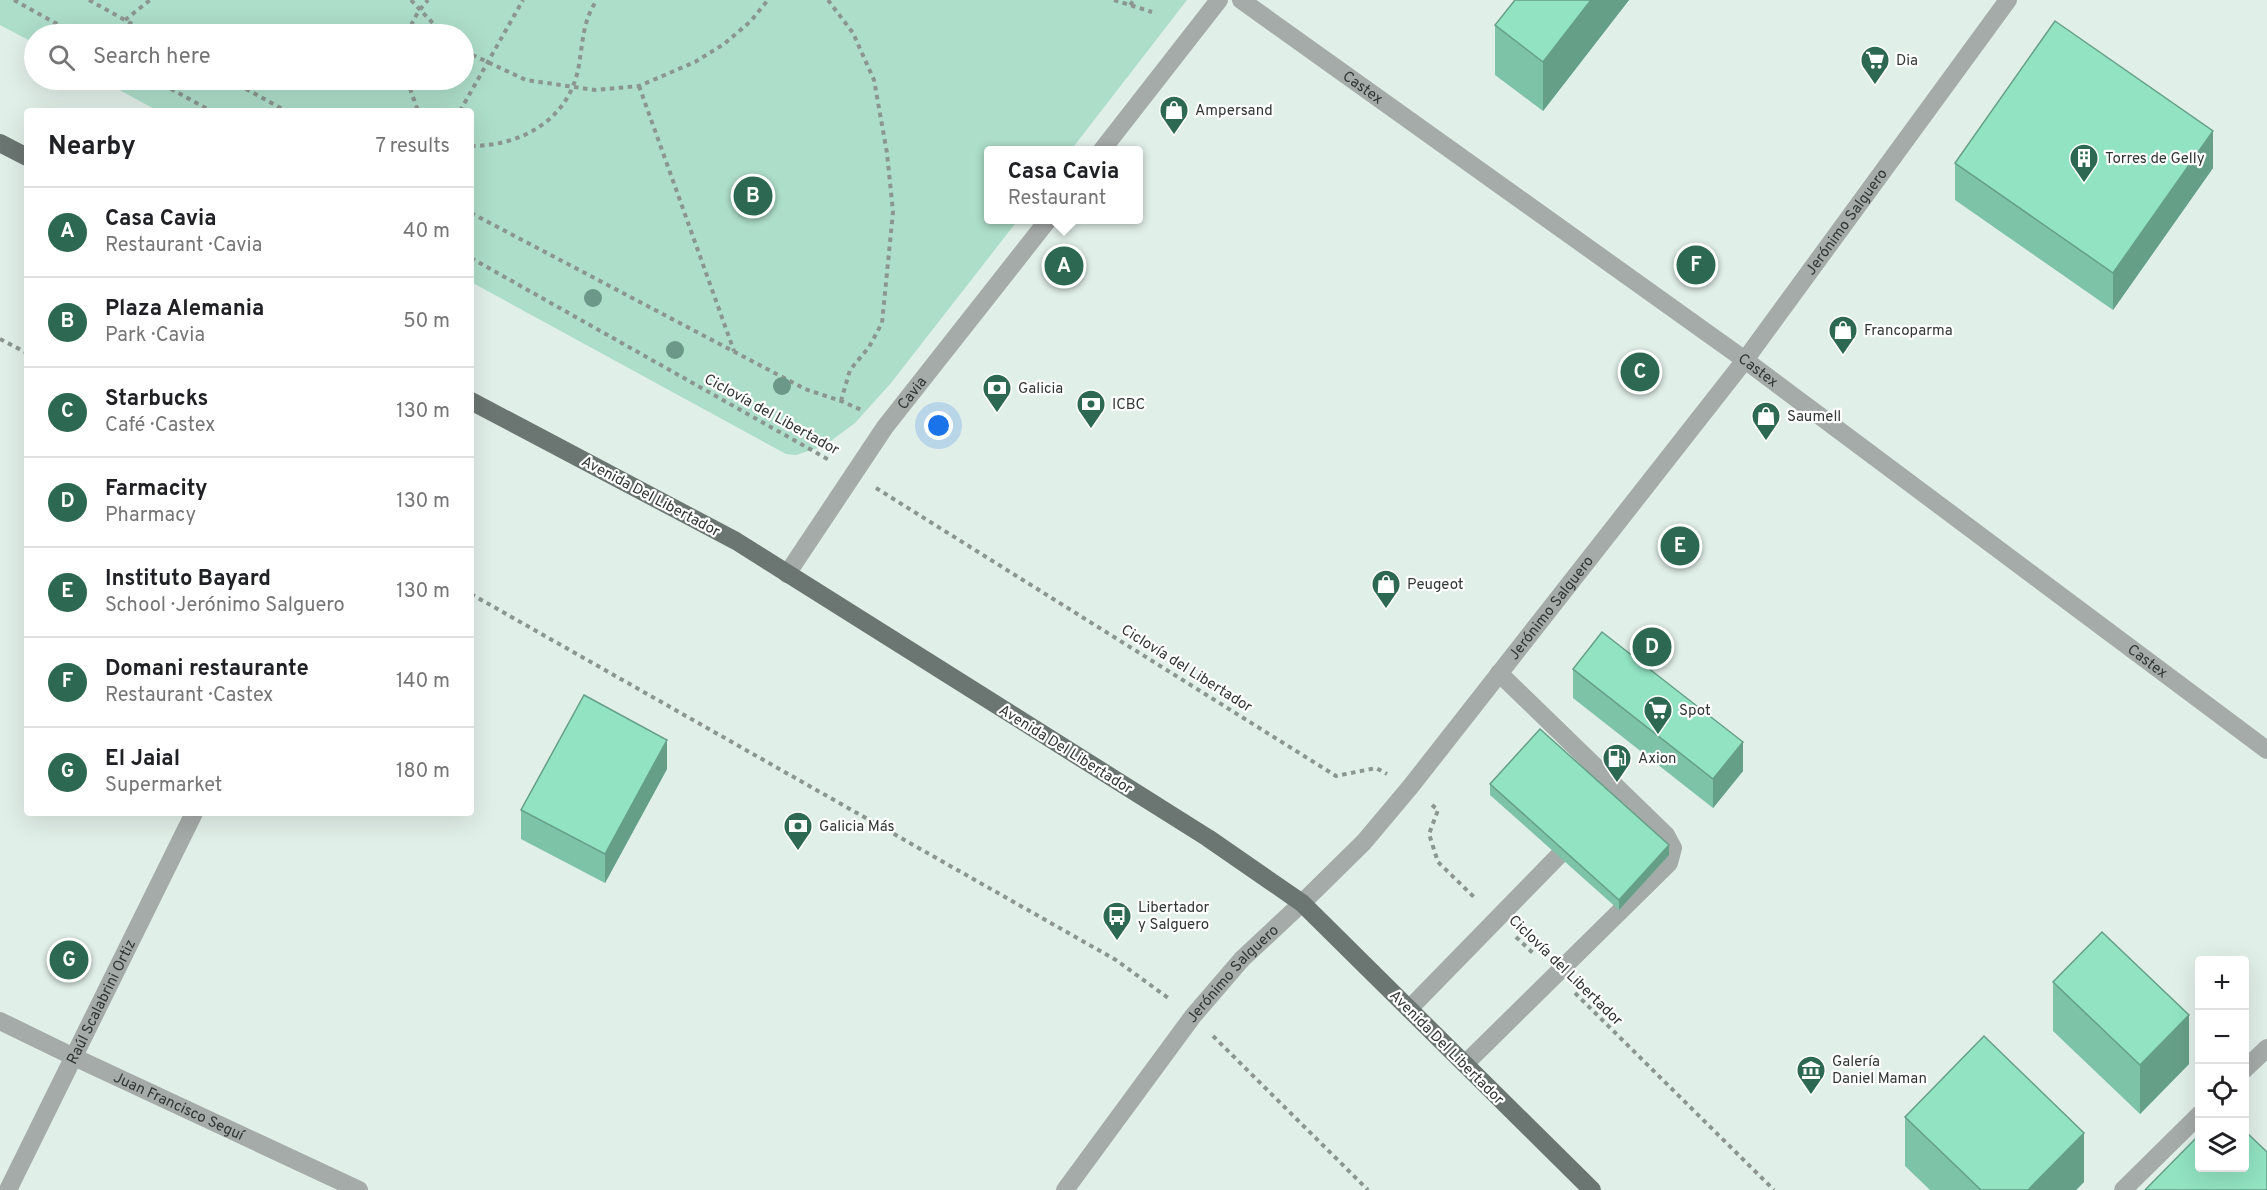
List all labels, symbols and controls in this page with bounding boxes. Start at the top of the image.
search box [24,24,474,90]
icon: search [45,41,78,74]
text: Search here [93,44,211,71]
supermarket icon: Dia [1859,44,1891,86]
place label: Dia [1896,52,1918,71]
street label: Castex [1338,67,1386,109]
shop icon: Ampersand [1158,94,1190,136]
place label: Ampersand [1195,102,1273,121]
text: Nearby [48,131,136,164]
text: 7 results [375,134,450,160]
building icon: Torres de Gelly [2068,142,2100,184]
popup [984,146,1143,224]
place label: Torres de Gelly [2105,150,2205,169]
text: Casa Cavia [1008,159,1119,186]
street label: Jerónimo Salguero [1802,166,1892,279]
pin: B [734,174,772,218]
text: Restaurant [1008,186,1106,212]
text: Casa Cavia [105,206,217,233]
text: A [60,219,75,245]
text: 40 m [403,219,450,245]
text: Restaurant · Cavia [105,233,262,259]
pin: F [1676,242,1716,288]
pin: A [1044,244,1084,288]
text: Plaza Alemania [105,296,264,323]
text: B [61,309,74,335]
text: 50 m [403,309,450,335]
shop icon: Francoparma [1827,314,1859,356]
place label: Francoparma [1864,322,1953,341]
text: Park · Cavia [105,323,205,349]
pin: C [1620,350,1660,394]
street label: Castex [1734,350,1781,393]
street label: Ciclovía del Libertador [700,370,842,460]
bank icon: Galicia [981,372,1013,414]
street label: Cavia [894,373,932,414]
place label: Galicia [1018,380,1063,399]
text: Starbucks [105,386,208,413]
bank icon: ICBC [1075,388,1107,430]
place label: ICBC [1112,396,1145,415]
text: C [61,399,74,425]
text: 130 m [396,399,450,425]
shop icon: Saumell [1750,400,1782,442]
place label: Saumell [1787,408,1841,427]
your location [924,411,953,440]
text: Café · Castex [105,413,215,439]
street label: Avenida Del Libertador [578,453,723,542]
text: Farmacity [105,476,208,503]
text: D [60,489,75,515]
text: 130 m [396,489,450,515]
text: Pharmacy [105,503,196,529]
pin: E [1660,524,1700,568]
street label: Jerónimo Salguero [1505,553,1599,664]
text: Instituto Bayard [105,566,271,593]
shop icon: Peugeot [1370,568,1402,610]
place label: Peugeot [1407,576,1464,595]
text: E [61,579,74,605]
text: 130 m [396,579,450,605]
text: School · Jerónimo Salguero [105,593,345,619]
street label: Ciclovía del Libertador [1117,621,1256,718]
pin: D [1632,624,1672,670]
street label: Castex [2123,641,2171,683]
text: Domani restaurante [105,656,309,683]
text: F [62,669,73,695]
text: 140 m [396,669,450,695]
text: Restaurant · Castex [105,683,273,709]
supermarket icon: Spot [1642,694,1674,736]
street label: Avenida Del Libertador [995,701,1136,799]
place label: Spot [1679,702,1711,721]
fuel station icon: Axion [1601,742,1633,784]
text: El Jaial [105,746,180,773]
place label: Axion [1638,750,1677,769]
text: G [61,759,74,785]
text: 180 m [396,759,450,785]
text: Supermarket [105,773,222,799]
bank icon: Galicia Más [782,810,814,852]
place label: Galicia Más [819,818,895,837]
place label: Libertador y Salguero [1138,899,1210,935]
bus stop icon: Libertador y Salguero [1101,900,1133,942]
street label: Ciclovía del Libertador [1504,912,1626,1031]
street label: Jerónimo Salguero [1183,922,1283,1027]
street label: Raúl Scalabrini Ortiz [63,937,141,1068]
pin: G [50,938,88,982]
map controls [2195,956,2249,1172]
button: + [2195,956,2249,1010]
street label: Avenida Del Libertador [1385,987,1507,1109]
button: − [2195,1010,2249,1064]
place label: Galería Daniel Maman [1832,1053,1927,1089]
museum icon: Galería Daniel Maman [1795,1054,1827,1096]
button: locate [2195,1064,2249,1118]
street label: Juan Francisco Seguí [110,1069,248,1146]
button: layers [2195,1118,2249,1172]

